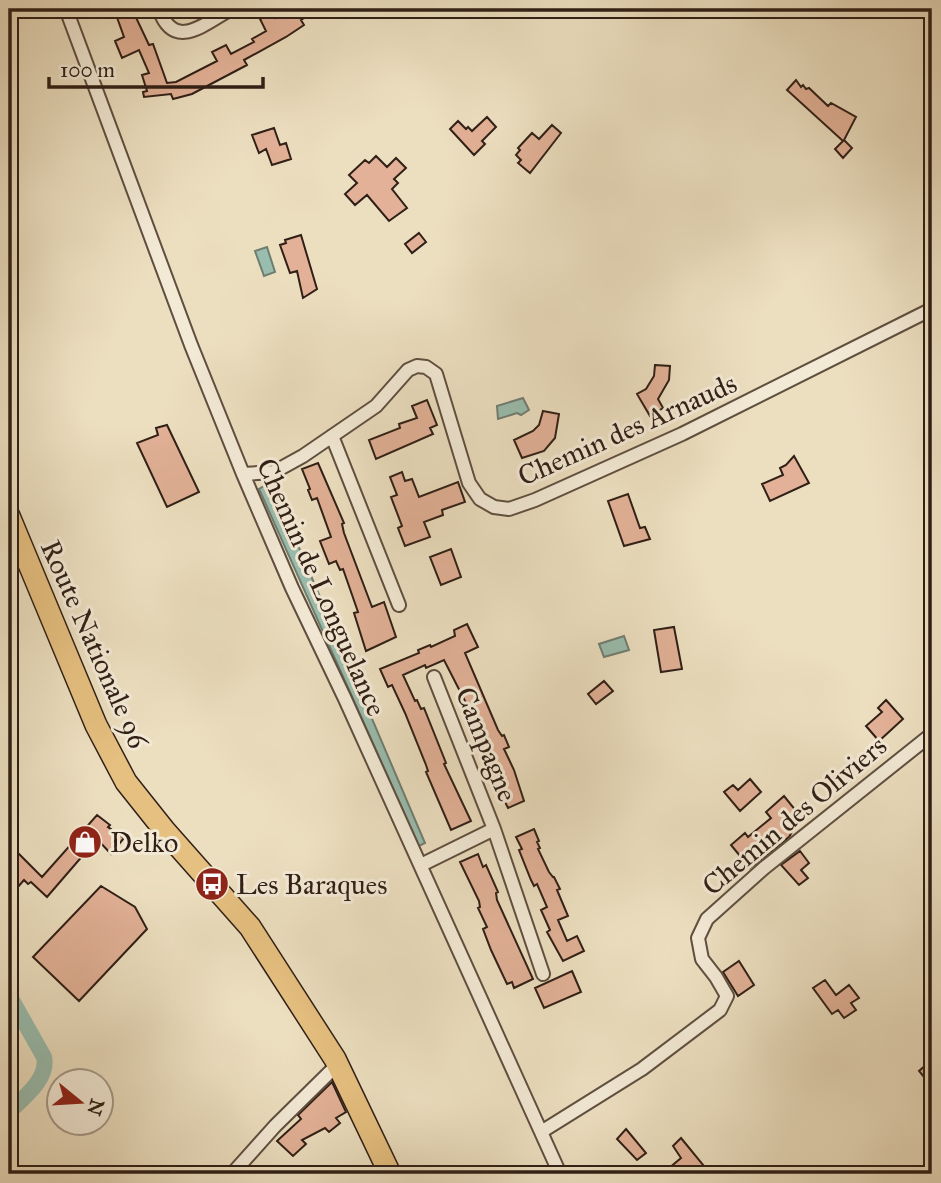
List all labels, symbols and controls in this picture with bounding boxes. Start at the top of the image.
scale bar [49,46,262,90]
text: 100 m [60,57,115,83]
street label: Chemin des Arnauds [512,365,742,493]
street label: Chemin de Longuelance [249,453,394,722]
street label: Route Nationale 96 [33,535,157,755]
street label: Campagne [448,682,525,806]
street label: Chemin des Oliviers [695,728,894,903]
shop icon: Delko [66,823,104,861]
place label: Delko [110,825,178,860]
bus stop icon: Les Baraques [193,865,231,903]
place label: Les Baraques [236,867,387,902]
north arrow [46,1068,116,1138]
text: N [82,1096,109,1118]

